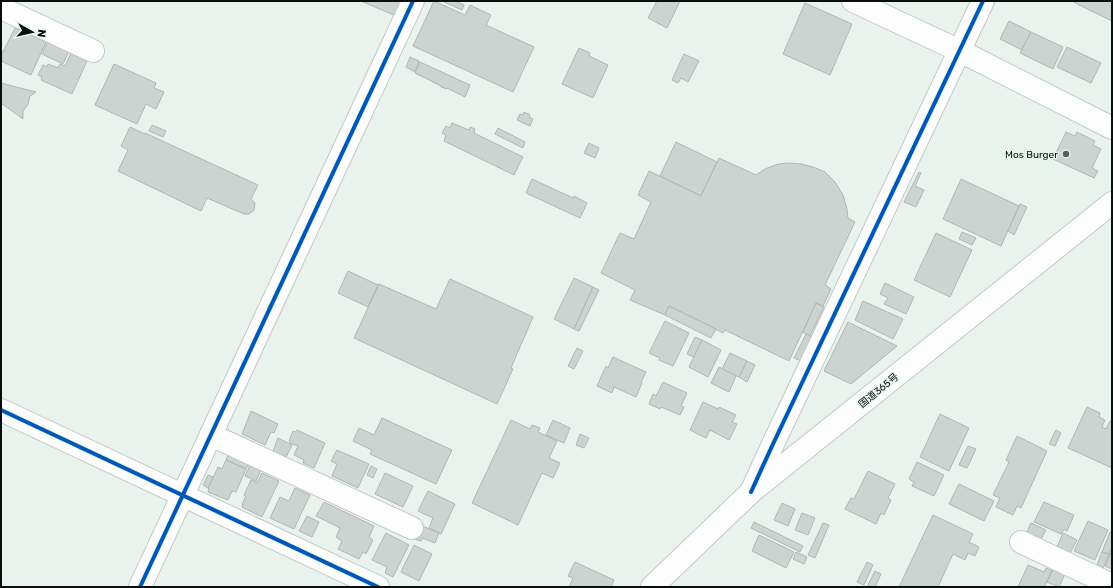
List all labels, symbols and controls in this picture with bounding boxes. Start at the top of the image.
north arrow [12,12,52,52]
text: N [34,28,48,38]
place label: Mos Burger [1005,149,1058,161]
marker: Mos Burger [1061,149,1071,159]
street label: 国道365号 [856,371,901,411]

